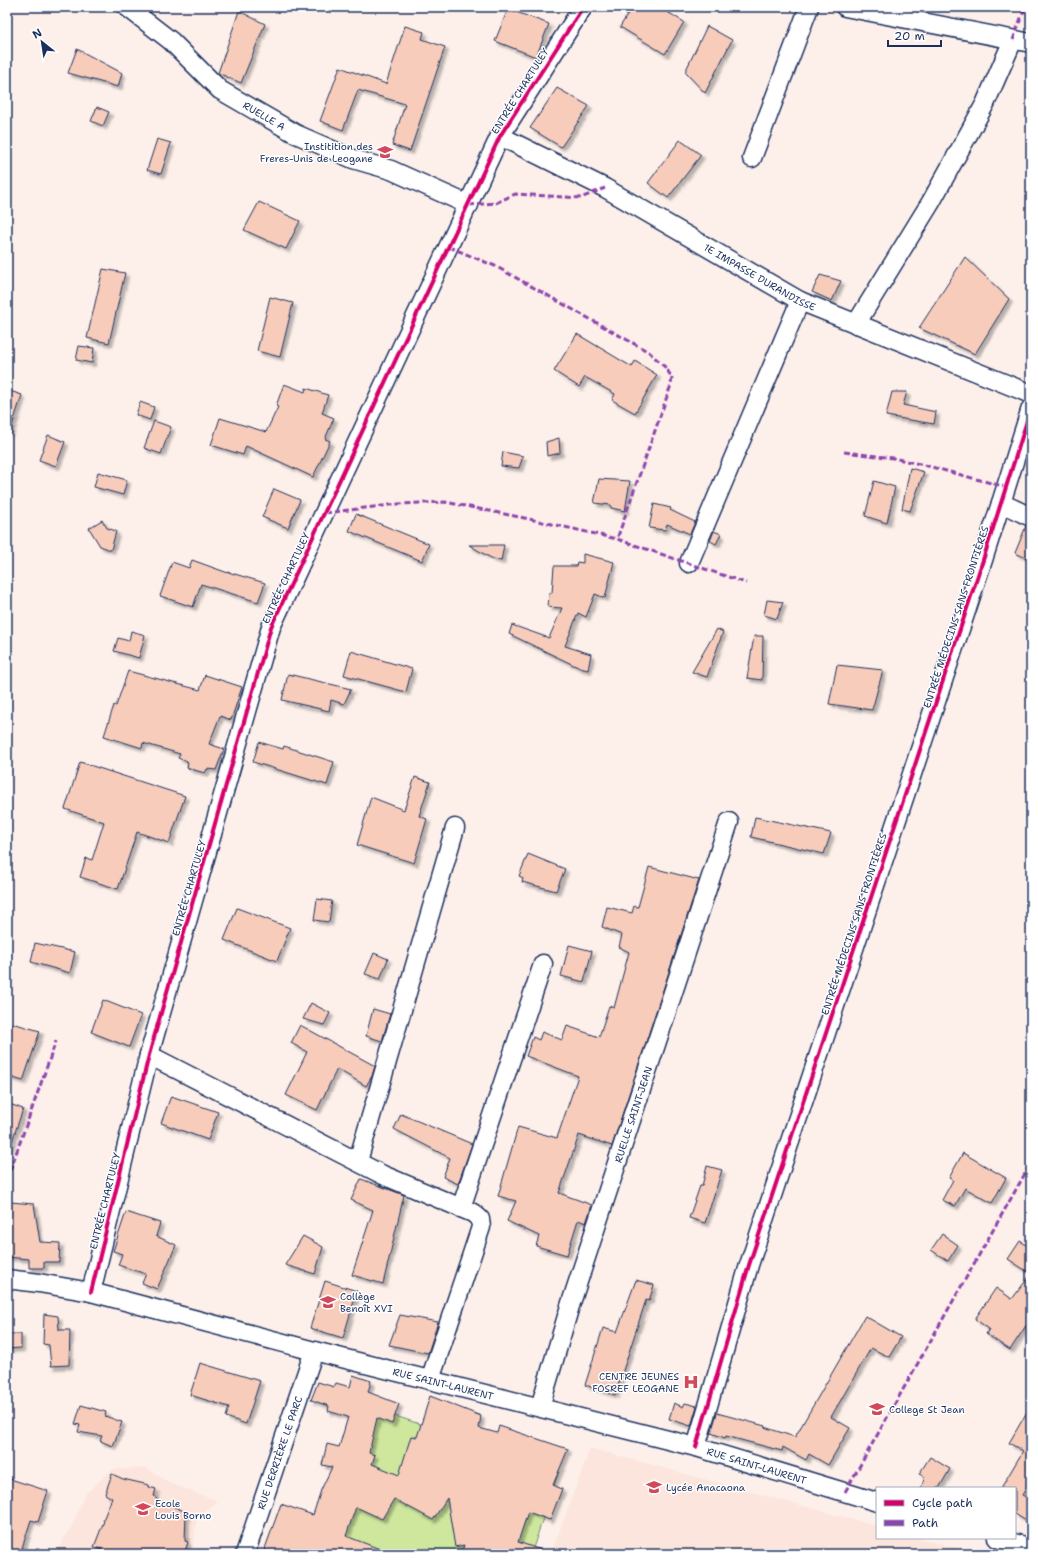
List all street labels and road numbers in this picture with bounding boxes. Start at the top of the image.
street label: ENTRÉE CHARTULEY [488,45,552,137]
street label: RUELLE A [241,98,288,133]
street label: 1E IMPASSE DURANDISSE [702,240,818,313]
street label: ENTRÉE MÉDECINS SANS FRONTIÈRES [920,524,992,710]
street label: ENTRÉE CHARTULEY [259,530,313,626]
street label: ENTRÉE MÉDECINS SANS FRONTIÈRES [818,831,890,1017]
street label: ENTRÉE CHARTULEY [169,839,209,937]
street label: RUELLE SAINT-JEAN [611,1065,655,1164]
street label: ENTRÉE CHARTULEY [87,1151,123,1251]
street label: RUE SAINT-LAURENT [391,1365,495,1402]
street label: RUE DERRIÈRE LE PARC [254,1394,305,1511]
street label: RUE SAINT-LAURENT [705,1444,808,1487]

